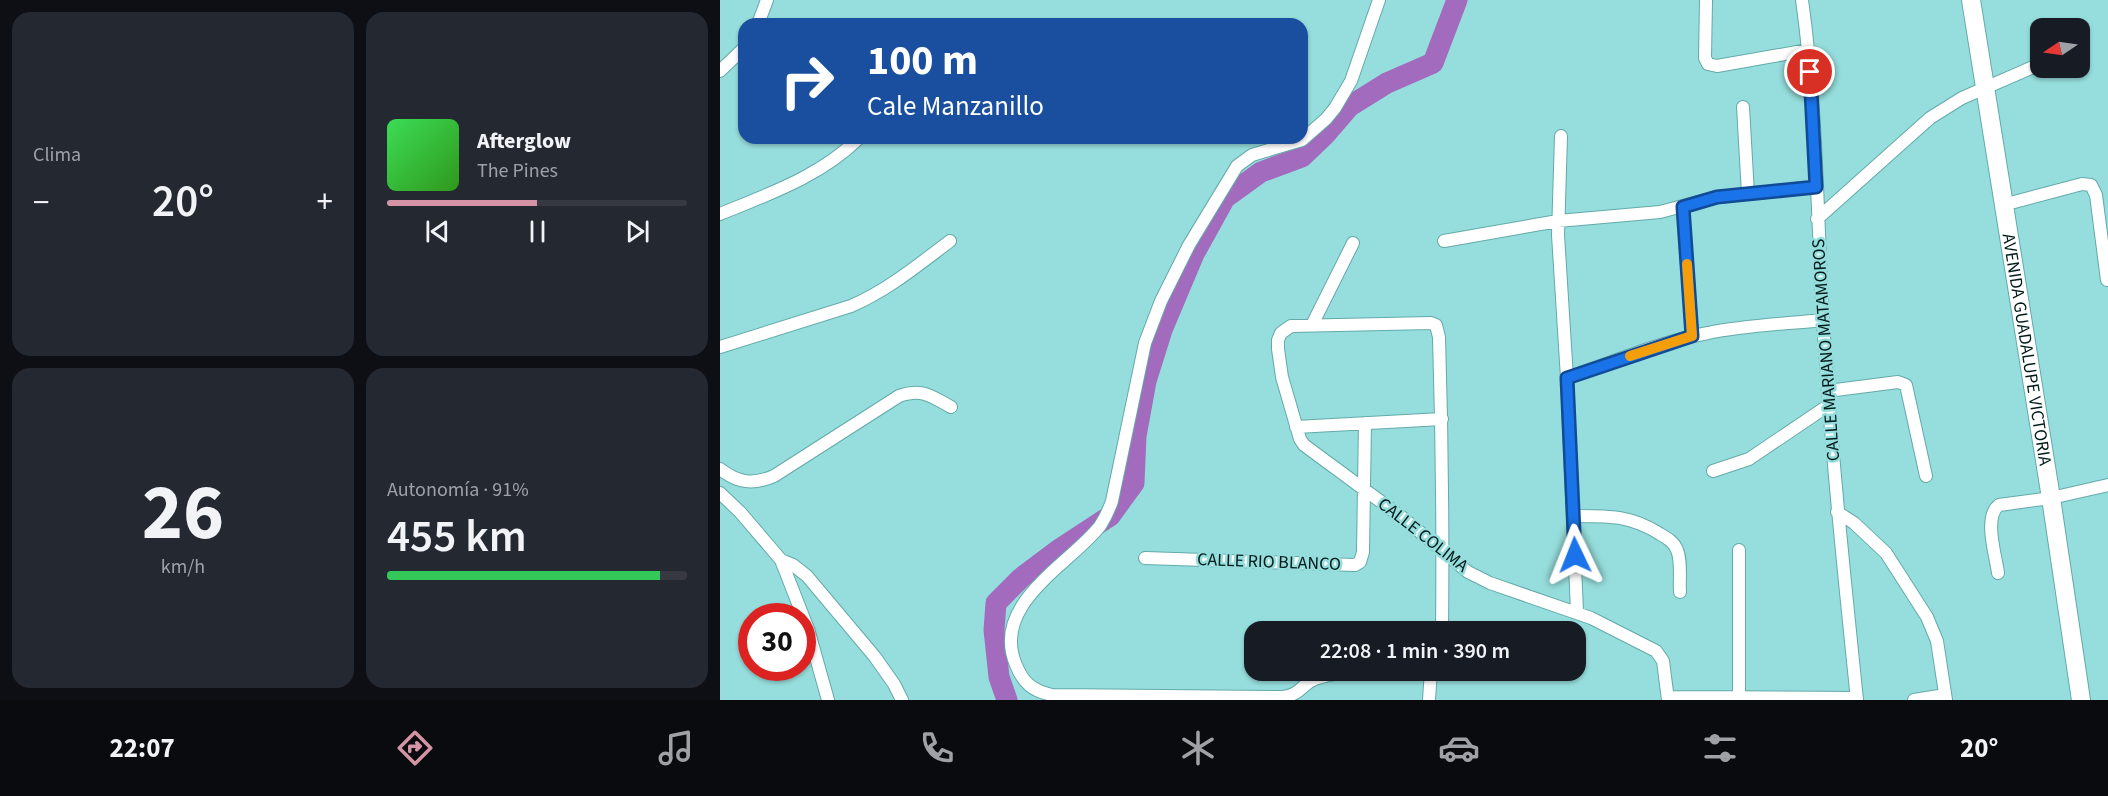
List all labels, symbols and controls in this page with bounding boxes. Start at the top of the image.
north arrow [2030,18,2090,78]
map controls [2030,18,2090,78]
text: 100 m [867,31,978,91]
icon: right [768,42,846,120]
pin [1784,46,1835,97]
icon: arrive [1793,55,1826,88]
text: Cale Manzanillo [867,87,1044,126]
text: Afterglow [477,125,571,157]
text: Clima [33,141,81,169]
text: The Pines [477,157,558,185]
text: 20° [152,170,214,234]
text: − [33,179,49,226]
text: + [317,179,333,226]
icon: previous [421,215,454,248]
icon: pause [521,215,554,248]
icon: next [621,215,654,248]
street label: AVENIDA GUADALUPE VICTORIA [1996,232,2058,468]
street label: CALLE MARIANO MATAMOROS [1806,238,1846,462]
text: 26 [142,458,224,569]
text: Autonomía · 91% [387,476,529,504]
street label: CALLE COLIMA [1372,492,1474,578]
text: 455 km [387,505,527,569]
position arrow [1543,523,1607,587]
street label: CALLE RIO BLANCO [1197,547,1341,577]
text: km/h [161,553,205,581]
speed limit sign: 30 [738,603,816,681]
text: 22:08 · 1 min · 390 m [1320,635,1510,667]
icon: directions [394,727,436,769]
icon: music [655,727,697,769]
icon: phone [916,727,958,769]
icon: climate [1177,727,1219,769]
icon: car [1438,727,1480,769]
icon: filters [1699,727,1741,769]
text: 22:07 [110,729,175,768]
text: 20° [1960,729,1998,768]

